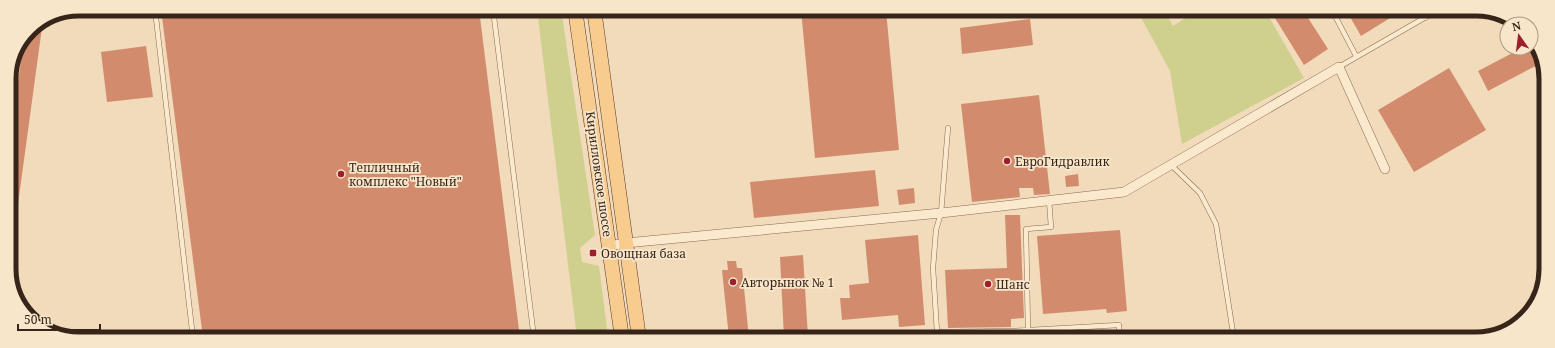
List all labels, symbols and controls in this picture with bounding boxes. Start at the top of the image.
north arrow [1499,16,1539,56]
text: N [1510,17,1523,34]
street label: Кирилловское шоссе [582,110,616,238]
place label: ЕвроГидравлик [1015,153,1111,170]
marker: ЕвроГидравлик [1002,156,1012,166]
place label: Тепличный комплекс "Новый" [349,159,462,190]
marker: Тепличный комплекс "Новый" [336,169,346,179]
place label: Овощная база [601,245,686,262]
marker: Овощная база [588,248,598,258]
place label: Авторынок № 1 [741,274,834,291]
place label: Шанс [996,276,1030,293]
marker: Авторынок № 1 [728,277,738,287]
marker: Шанс [983,279,993,289]
scale bar [18,306,100,332]
text: 50 m [24,311,52,328]

